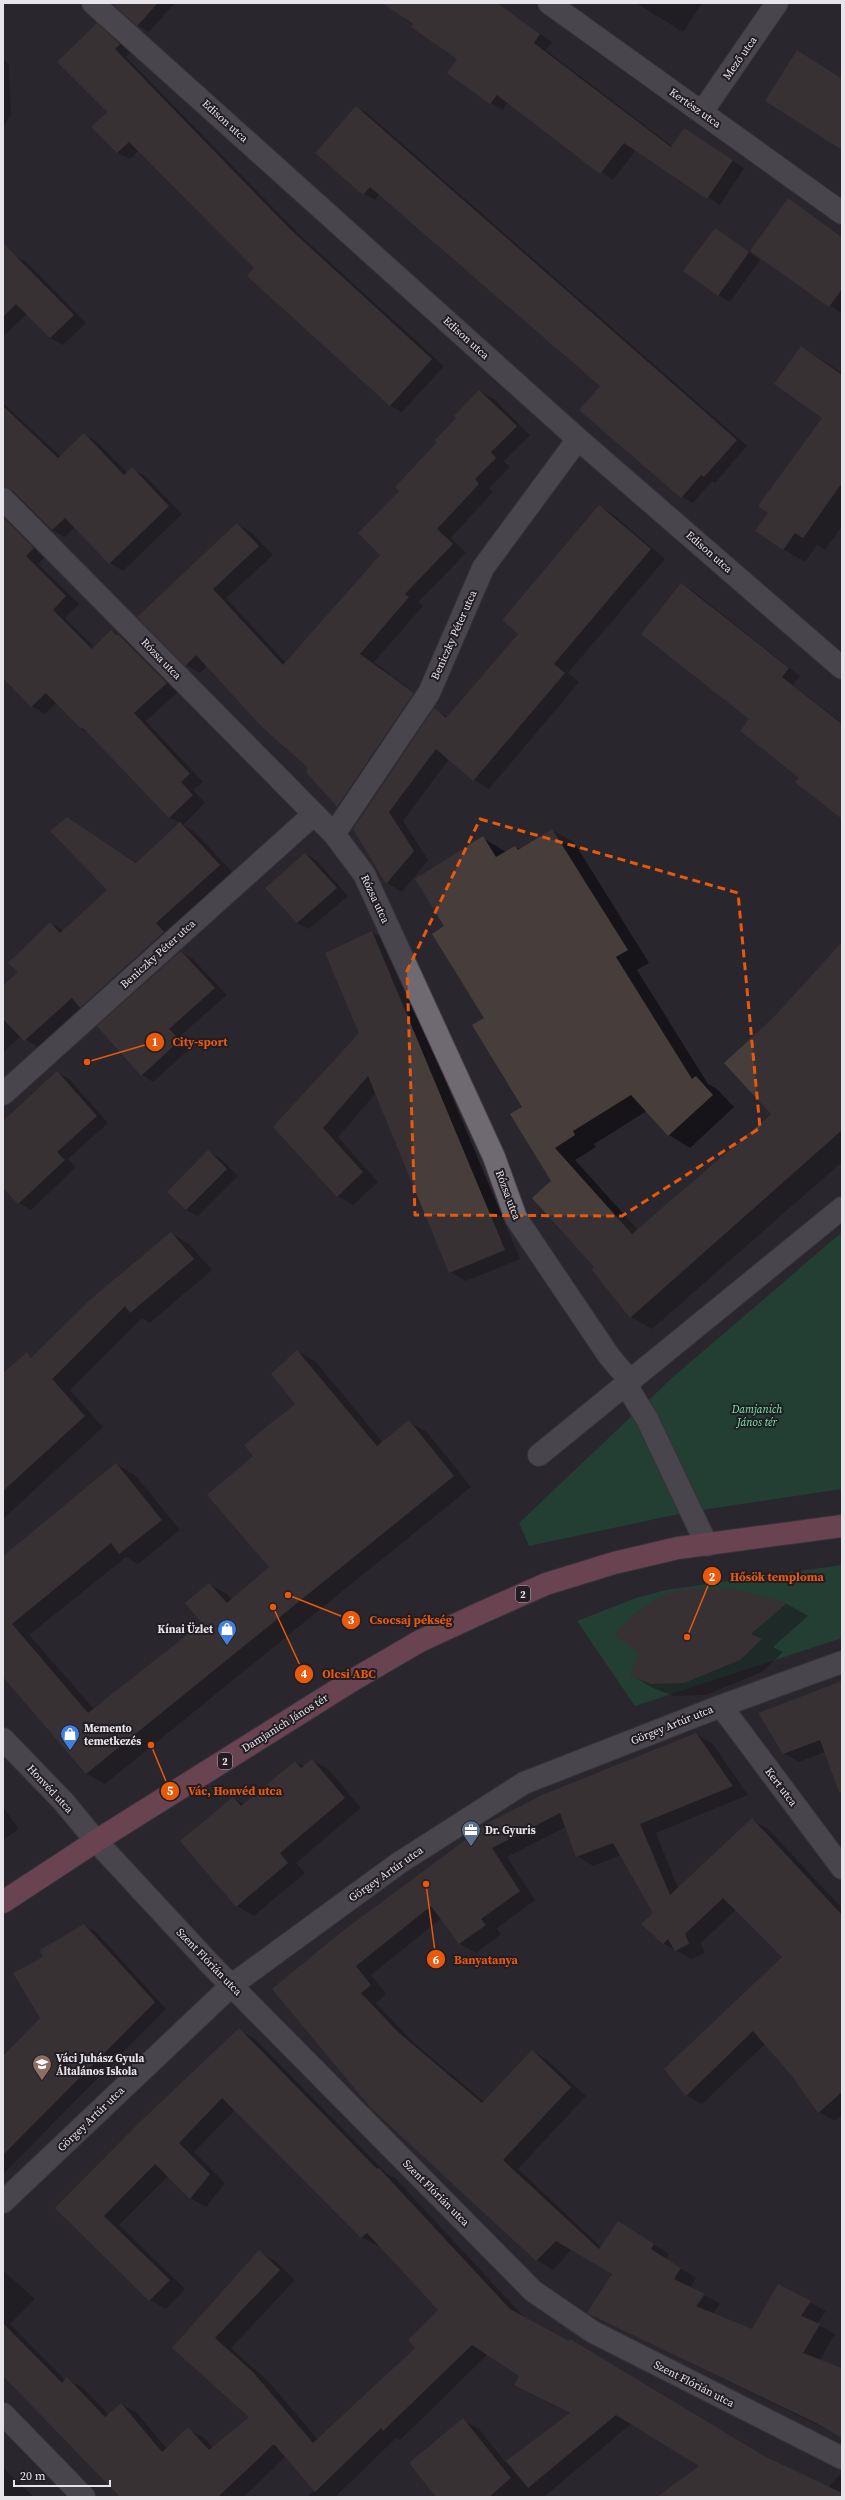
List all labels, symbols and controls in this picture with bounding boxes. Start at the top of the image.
street label: Mező utca [720,33,761,83]
street label: Kertész utca [666,85,724,132]
street label: Edison utca [199,96,252,146]
street label: Edison utca [440,313,493,363]
street label: Edison utca [683,528,736,577]
street label: Beniczky Péter utca [428,588,481,682]
street label: Rózsa utca [138,635,185,683]
street label: Rózsa utca [357,872,393,926]
street label: Beniczky Péter utca [117,916,199,992]
callout: City-sport [145,1030,236,1054]
text: 1 [152,1034,158,1050]
text: City-sport [172,1034,228,1050]
street label: Rózsa utca [492,1168,524,1222]
park label: Damjanich János tér [731,1402,782,1430]
callout: Hősök temploma [702,1564,832,1588]
text: 2 [709,1569,716,1585]
text: Hősök temploma [730,1569,825,1585]
road number: 2 [516,1586,530,1602]
callout: Csocsaj pékség [341,1608,460,1632]
text: 3 [348,1612,355,1628]
text: Csocsaj pékség [370,1612,453,1628]
shop icon: Kínai Üzlet [216,1618,238,1646]
place label: Kínai Üzlet [158,1622,214,1637]
callout: Olcsi ABC [294,1662,383,1686]
text: 4 [301,1666,308,1682]
text: Olcsi ABC [322,1666,376,1682]
street label: Damjanich János tér [239,1690,331,1756]
street label: Görgey Artúr utca [629,1701,716,1748]
place label: Memento temetkezés [84,1721,141,1749]
shop icon: Memento temetkezés [59,1723,81,1751]
road number: 2 [218,1753,232,1769]
street label: Honvéd utca [24,1761,77,1817]
street label: Kert utca [762,1765,801,1810]
callout: Vác, Honvéd utca [160,1779,290,1803]
text: 5 [167,1783,174,1799]
text: Vác, Honvéd utca [188,1783,283,1799]
office icon: Dr. Gyuris [460,1819,482,1847]
place label: Dr. Gyuris [485,1823,536,1838]
street label: Görgey Artúr utca [346,1842,427,1905]
street label: Szent Flórián utca [173,1925,245,1999]
callout: Banyatanya [426,1947,526,1971]
text: 6 [433,1952,440,1968]
text: Banyatanya [454,1952,519,1968]
place label: Váci Juhász Gyula Általános Iskola [56,2051,145,2079]
school or university icon: Váci Juhász Gyula Általános Iskola [31,2053,53,2081]
street label: Görgey Artúr utca [54,2083,128,2155]
street label: Szent Flórián utca [399,2156,473,2230]
street label: Szent Flórián utca [651,2357,737,2411]
scale bar [14,2462,110,2488]
text: 20 m [20,2468,46,2484]

